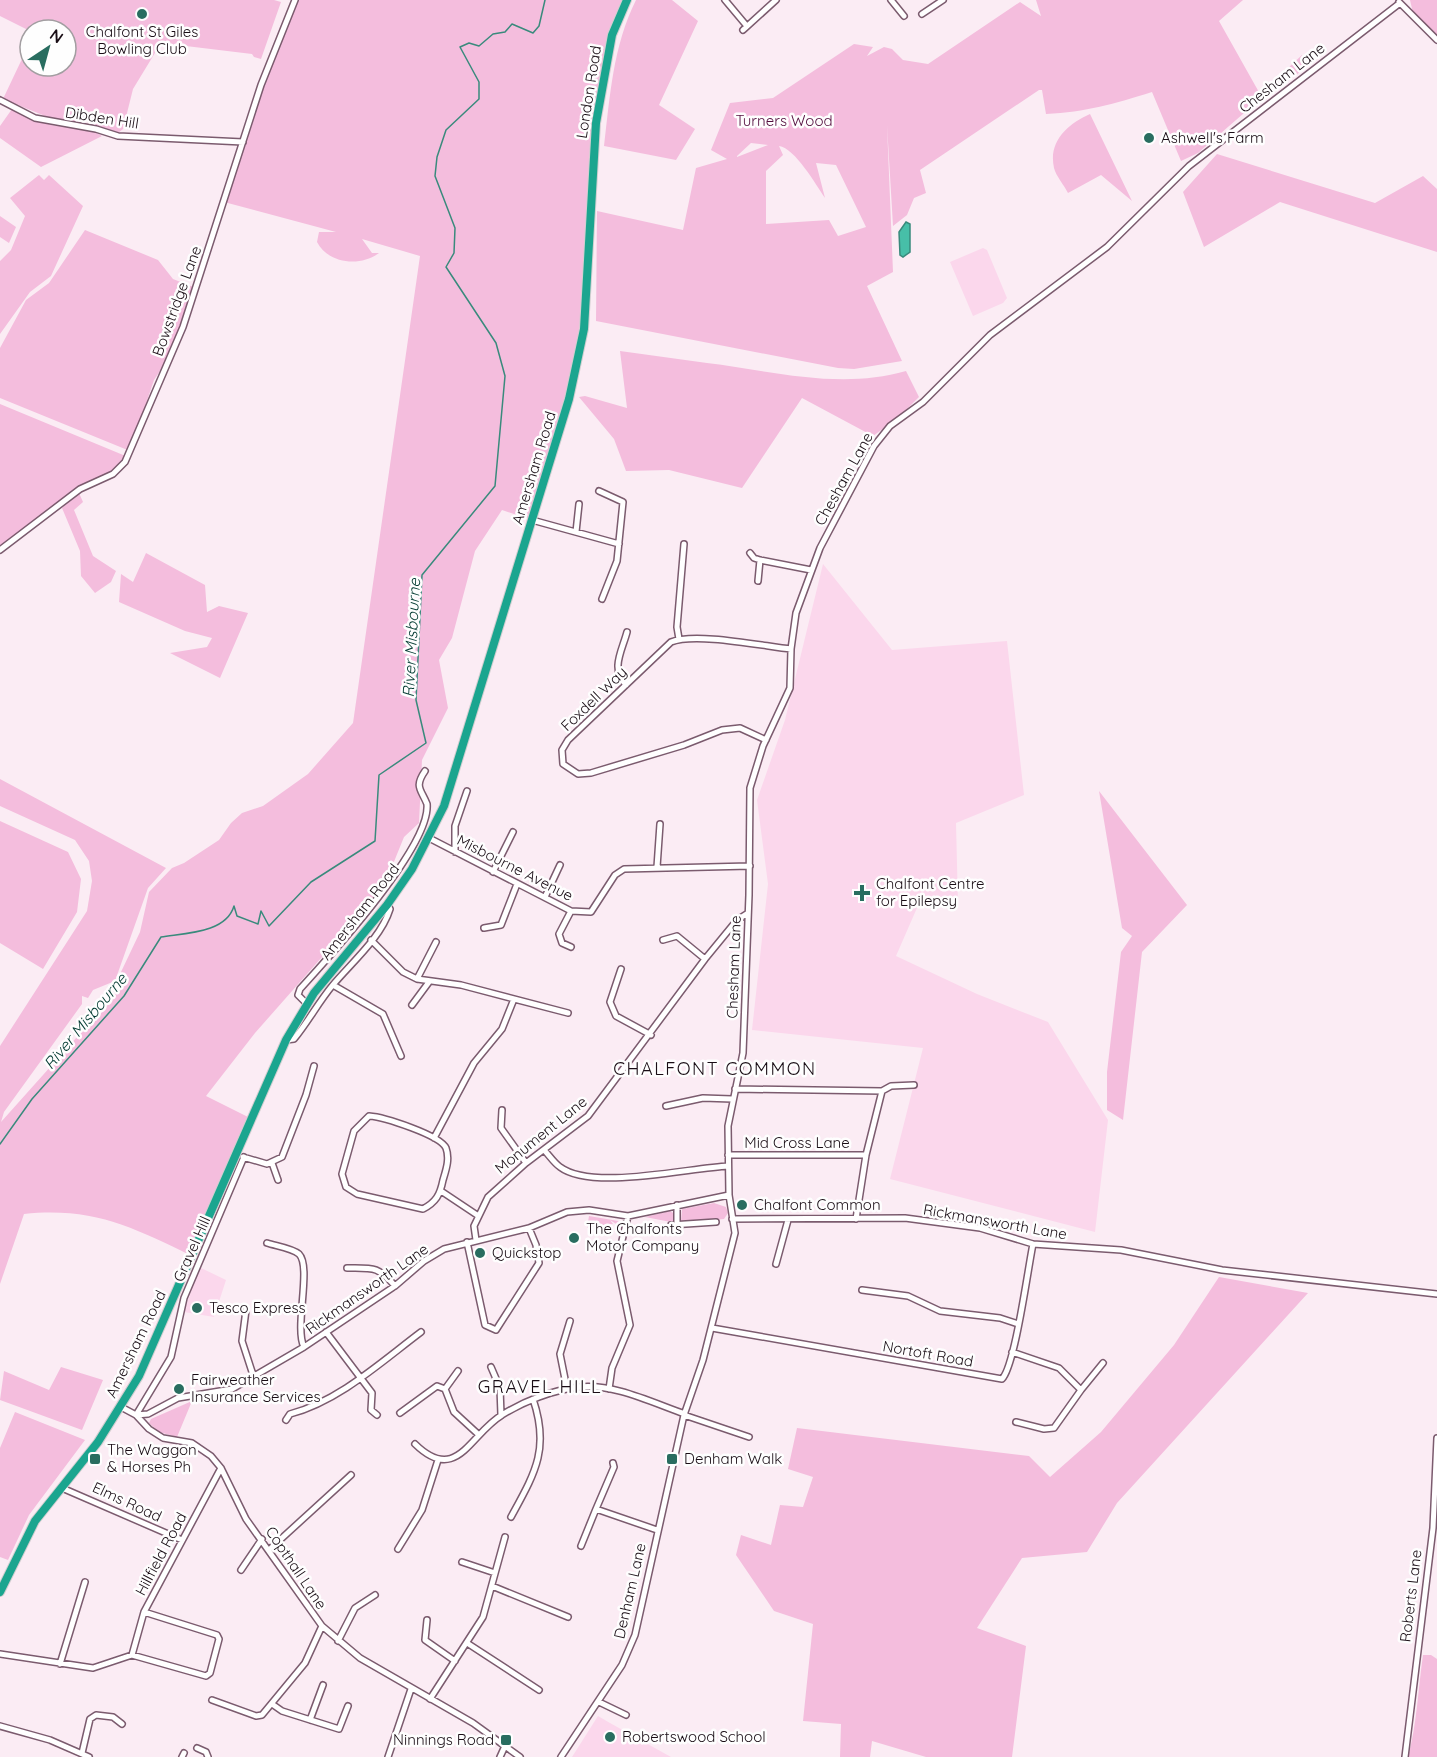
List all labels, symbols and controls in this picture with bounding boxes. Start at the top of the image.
marker: Chalfont St Giles Bowling Club [135,7,149,21]
north arrow [18,18,78,78]
place label: Chalfont St Giles Bowling Club [86,22,198,58]
text: N [46,24,67,47]
street label: Chesham Lane [1235,38,1328,117]
street label: London Road [572,44,605,140]
street label: Dibden Hill [64,102,140,133]
park label: Turners Wood [735,111,833,130]
place label: Ashwell's Farm [1161,128,1264,147]
marker: Ashwell's Farm [1142,131,1156,145]
street label: Bowstridge Lane [148,243,205,359]
street label: Amersham Road [507,409,560,527]
street label: Chesham Lane [810,429,877,529]
water label: River Misbourne [398,577,424,698]
street label: Foxdell Way [557,662,631,735]
street label: Misbourne Avenue [454,830,576,905]
street label: Amersham Road [316,860,403,964]
place label: Chalfont Centre for Epilepsy [876,874,985,910]
marker: Chalfont Centre for Epilepsy [853,884,871,902]
street label: Chesham Lane [722,915,745,1019]
water label: River Misbourne [39,968,132,1073]
district label: CHALFONT COMMON [613,1057,817,1080]
street label: Monument Lane [491,1092,591,1178]
street label: Mid Cross Lane [744,1133,850,1152]
place label: Chalfont Common [754,1195,881,1214]
marker: Chalfont Common [735,1198,749,1212]
street label: Rickmansworth Lane [922,1200,1068,1244]
street label: Gravel Hill [169,1213,214,1285]
place label: The Chalfonts Motor Company [586,1219,699,1255]
marker: The Chalfonts Motor Company [567,1231,581,1245]
street label: Rickmansworth Lane [302,1239,432,1338]
place label: Quickstop [492,1243,561,1262]
marker: Quickstop [473,1246,487,1260]
street label: Amersham Road [101,1287,170,1401]
place label: Tesco Express [209,1298,306,1317]
marker: Tesco Express [190,1301,204,1315]
street label: Nortoft Road [881,1336,975,1371]
place label: Fairweather Insurance Services [191,1370,321,1406]
district label: GRAVEL HILL [478,1375,602,1398]
marker: Fairweather Insurance Services [172,1382,186,1396]
place label: The Waggon & Horses Ph [107,1440,197,1476]
place label: Denham Walk [684,1449,782,1468]
marker: The Waggon & Horses Ph [88,1452,102,1466]
marker: Denham Walk [665,1452,679,1466]
street label: Elms Road [90,1477,165,1526]
street label: Hillfield Road [131,1509,190,1599]
street label: Copthall Lane [262,1523,331,1613]
street label: Denham Lane [609,1541,650,1641]
street label: Roberts Lane [1395,1549,1426,1643]
place label: Robertswood School [622,1727,766,1746]
place label: Ninnings Road [393,1730,494,1749]
marker: Robertswood School [603,1730,617,1744]
marker: Ninnings Road [499,1733,513,1747]

